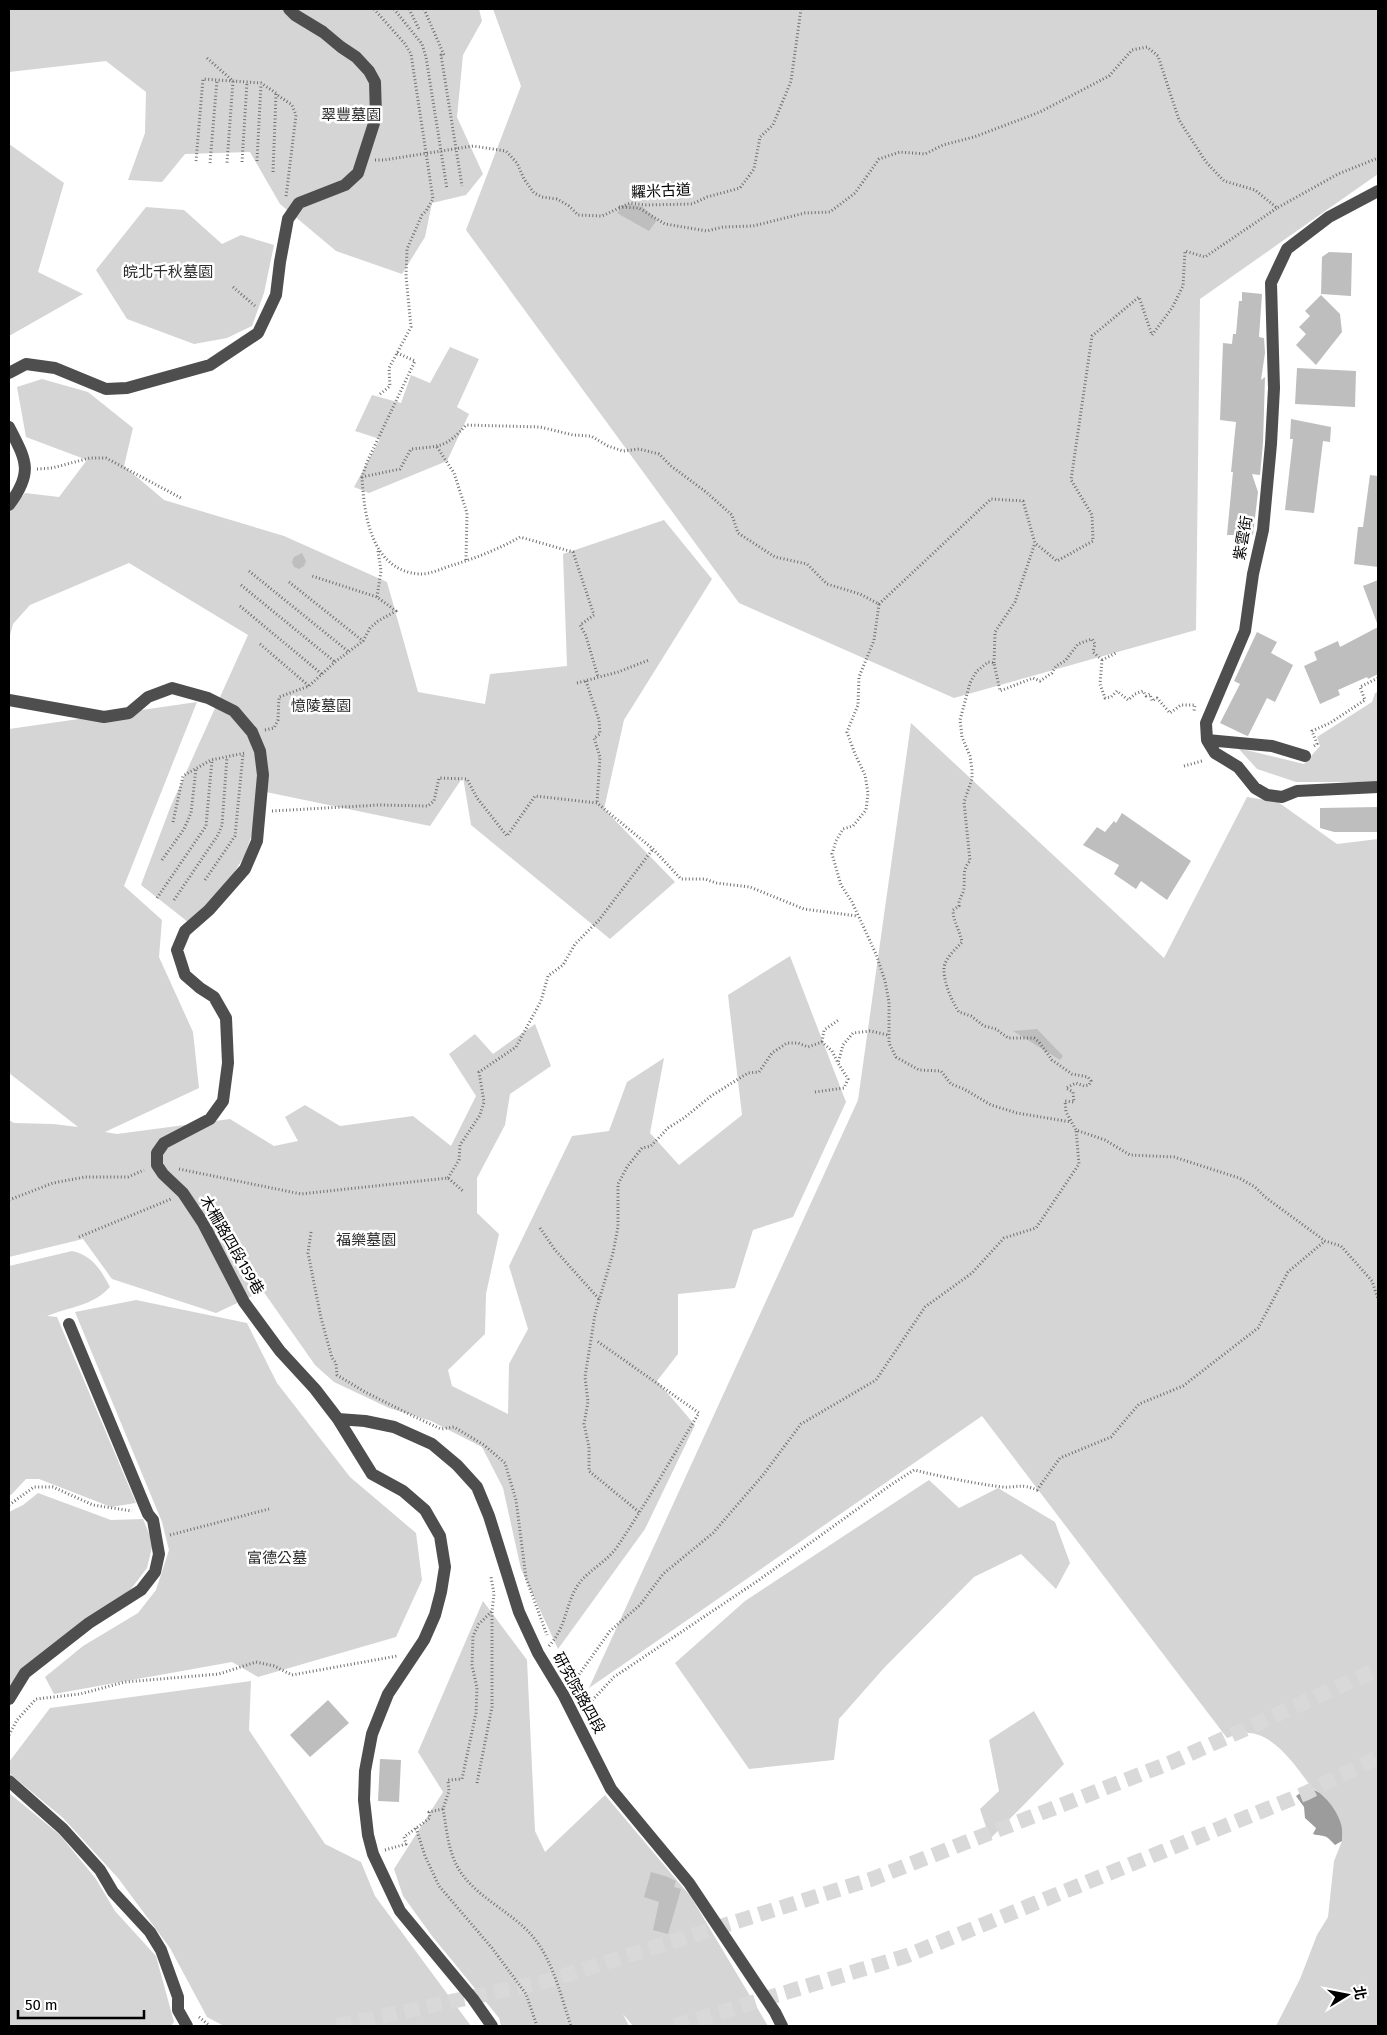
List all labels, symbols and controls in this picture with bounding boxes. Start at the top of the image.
park label: 翠豐墓園 [321,106,381,124]
street label: 糶米古道 [631,180,691,202]
park label: 皖北千秋墓園 [123,263,213,281]
street label: 紫雲街 [1230,514,1256,562]
park label: 憶陵墓園 [291,697,351,715]
street label: 木柵路四段159巷 [196,1192,268,1298]
park label: 福樂墓園 [336,1231,396,1249]
park label: 富德公墓 [247,1549,307,1567]
street label: 研究院路四段 [549,1649,609,1737]
north arrow [1322,1970,1372,2020]
text: 北 [1350,1984,1369,2001]
scale bar [18,1988,144,2020]
text: 50 m [25,1996,58,2014]

